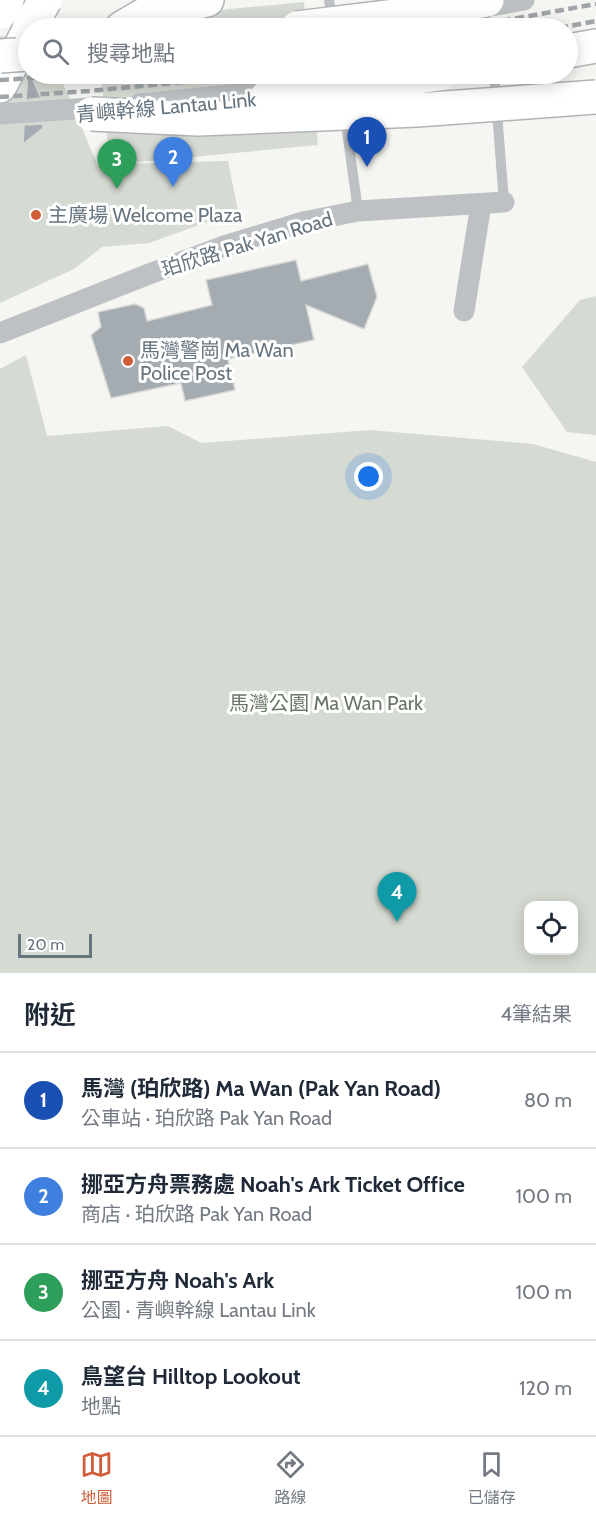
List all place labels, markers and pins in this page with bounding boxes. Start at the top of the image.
pin: 1 [348,118,386,167]
pin: 2 [154,138,192,187]
pin: 3 [98,140,136,189]
place label: 主廣場 Welcome Plaza [48,203,243,227]
marker: 主廣場 Welcome Plaza [29,208,43,222]
place label: 馬灣警崗 Ma Wan Police Post [140,338,294,385]
marker: 馬灣警崗 Ma Wan Police Post [121,354,135,368]
pin: 4 [378,872,416,922]

